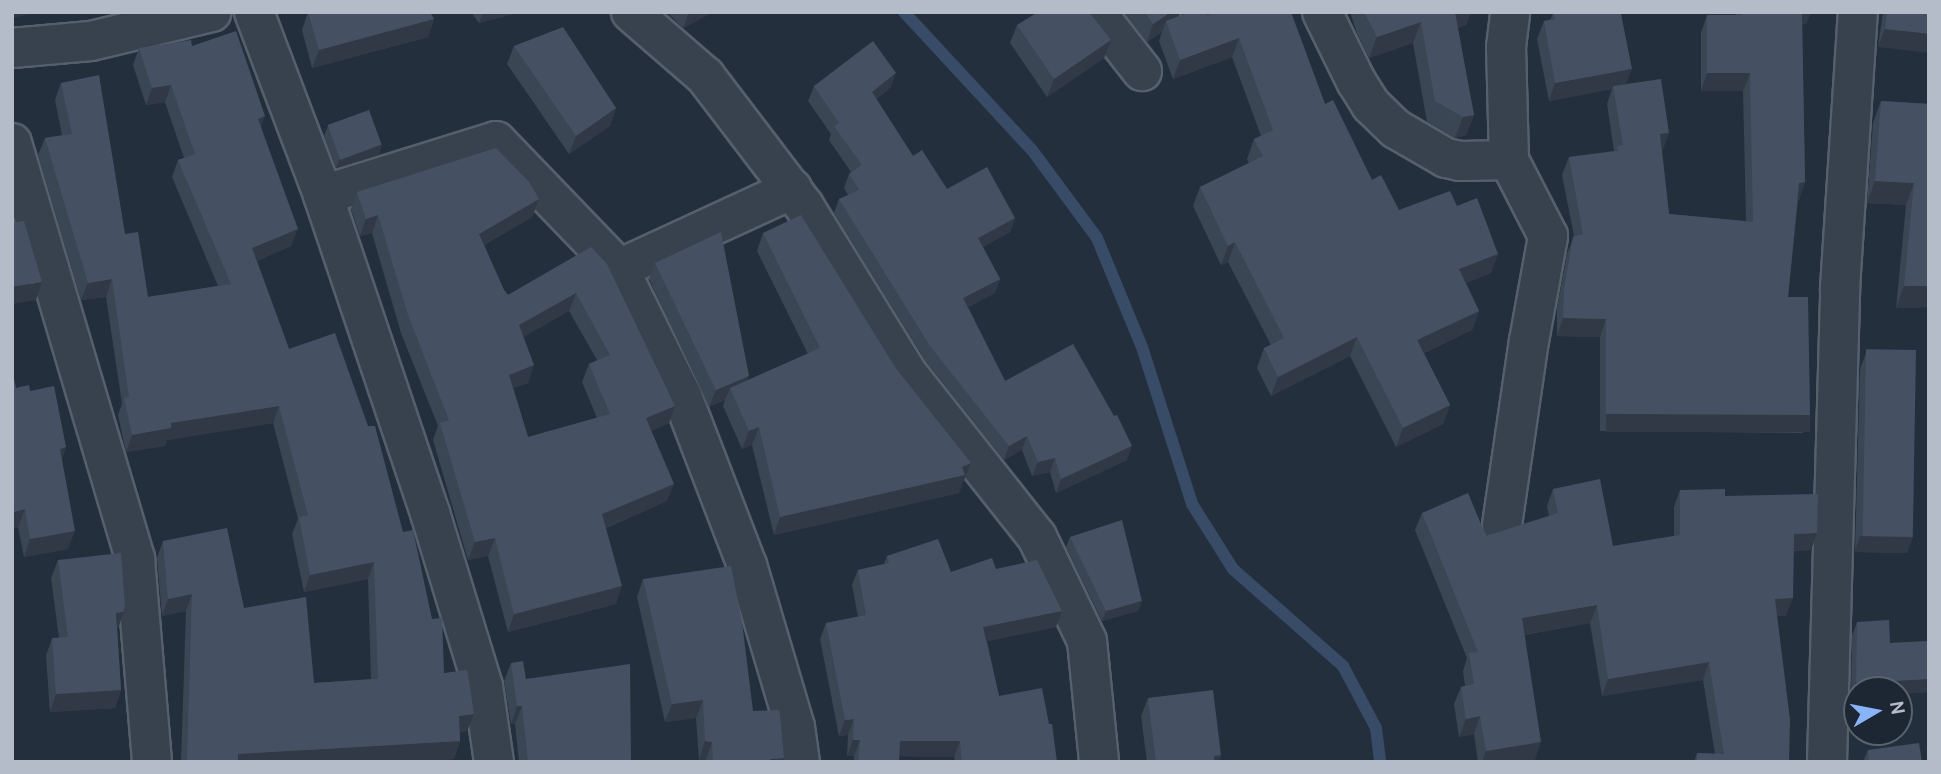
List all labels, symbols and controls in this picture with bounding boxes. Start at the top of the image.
north arrow [1843,676,1913,746]
text: N [1885,699,1910,716]

